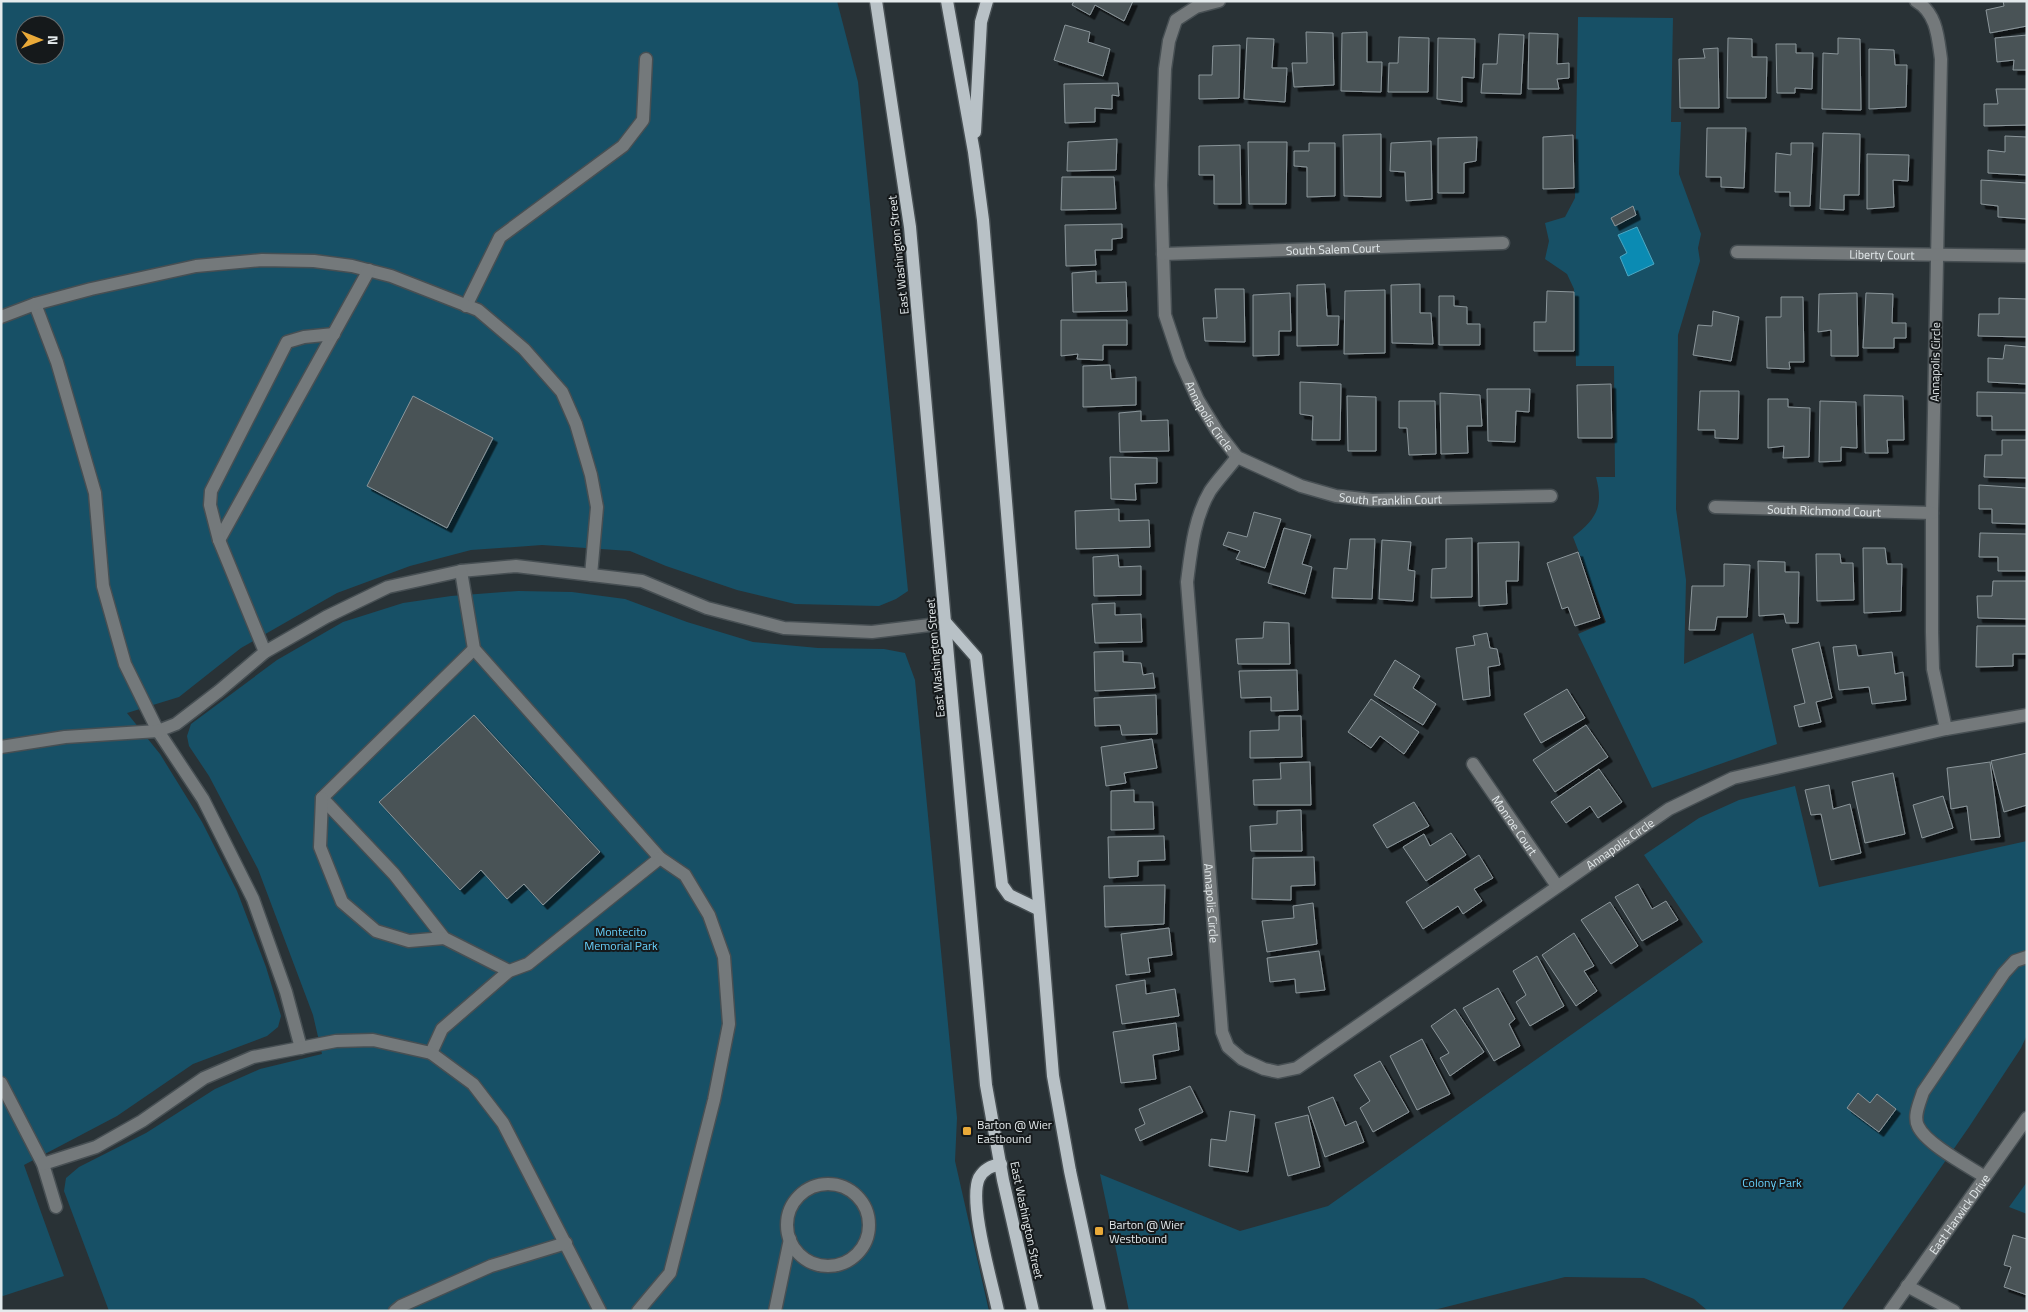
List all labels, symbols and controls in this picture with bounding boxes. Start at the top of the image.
north arrow [15,15,65,65]
text: N [43,35,64,45]
street label: East Washington Street [882,194,914,315]
street label: South Salem Court [1286,237,1381,260]
street label: Liberty Court [1849,244,1915,264]
street label: Annapolis Circle [1925,322,1945,402]
street label: Annapolis Circle [1181,378,1239,455]
street label: South Franklin Court [1338,487,1443,510]
street label: South Richmond Court [1767,499,1882,521]
street label: East Washington Street [920,597,950,718]
street label: Monroe Court [1487,791,1543,860]
street label: Annapolis Circle [1582,813,1658,874]
street label: Annapolis Circle [1199,863,1225,944]
park label: Montecito Memorial Park [584,922,658,955]
place label: Barton @ Wier Eastbound [977,1115,1052,1148]
marker: Barton @ Wier Eastbound [961,1125,973,1137]
street label: East Washington Street [1005,1160,1049,1281]
street label: East Harwick Drive [1924,1170,1994,1258]
park label: Colony Park [1742,1173,1802,1192]
place label: Barton @ Wier Westbound [1109,1215,1184,1248]
marker: Barton @ Wier Westbound [1093,1225,1105,1237]

